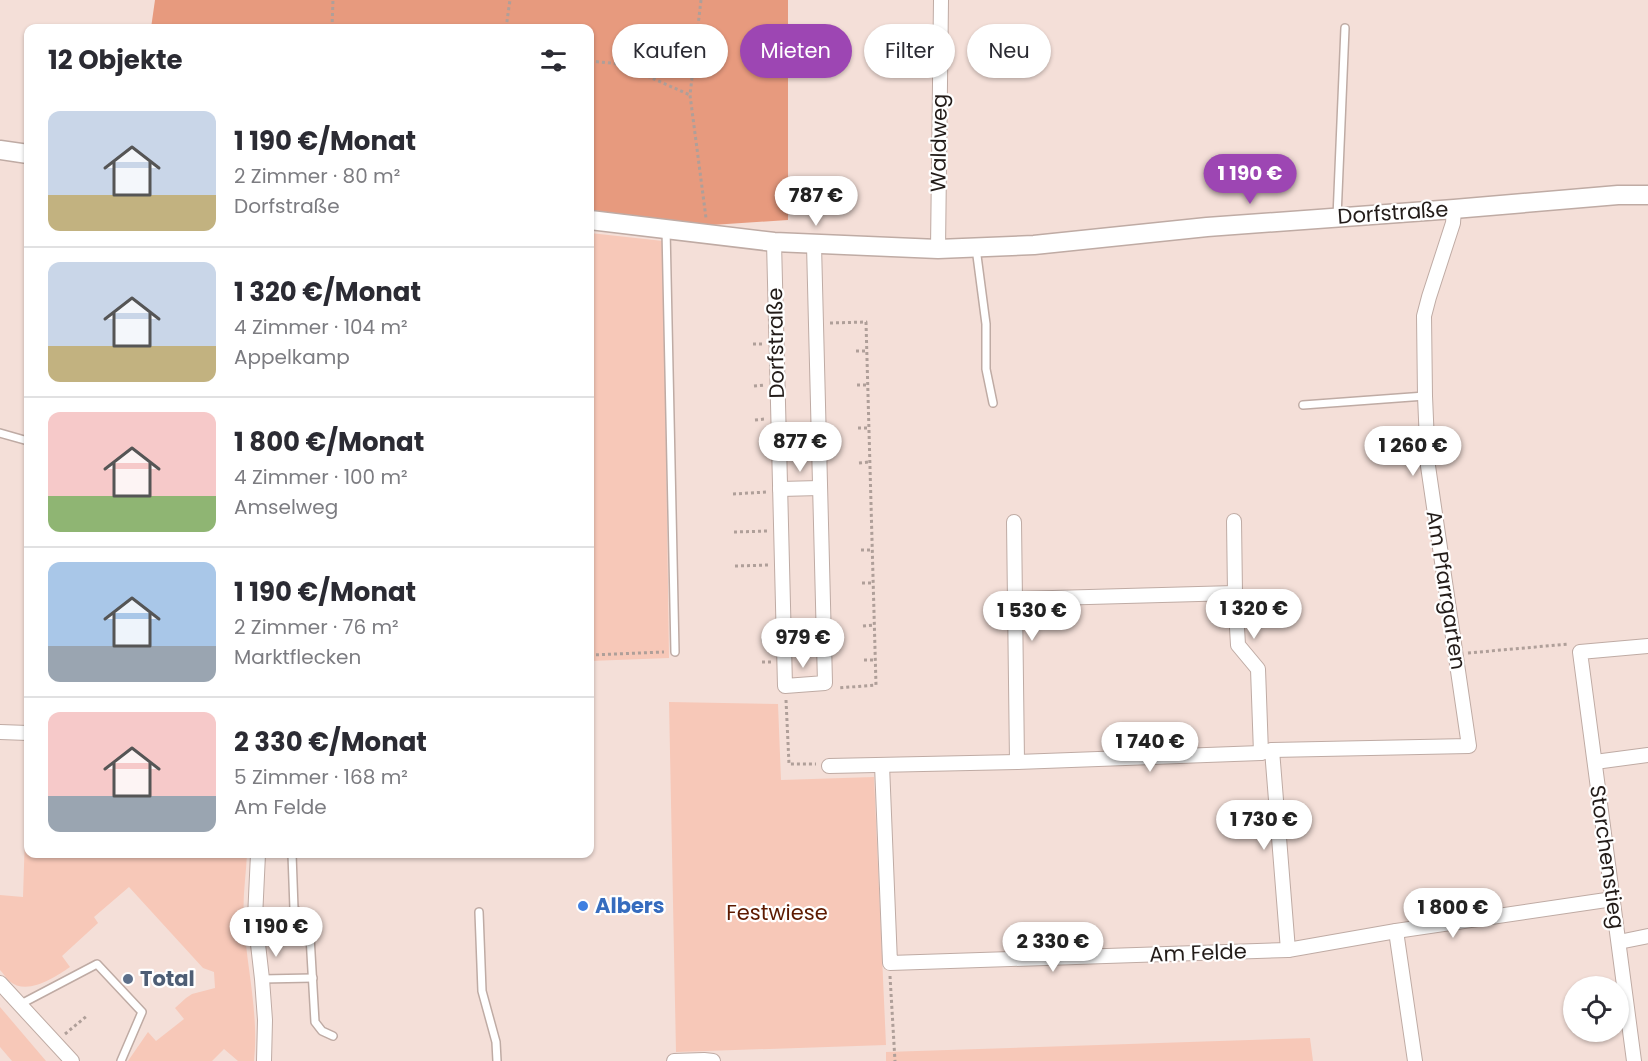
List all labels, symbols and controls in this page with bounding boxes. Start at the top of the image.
chip: Kaufen [612,24,728,78]
chip: Mieten [740,24,852,78]
chip: Filter [864,24,955,78]
chip: Neu [967,24,1051,78]
text: 12 Objekte [48,42,183,78]
icon: filters [537,44,570,77]
street label: Waldweg [923,93,954,192]
text: 1 190 €/Monat [234,123,416,159]
icon: home [96,135,168,207]
pin: 1 190 € [1195,154,1305,205]
text: 1 190 € [1218,159,1282,187]
text: 2 Zimmer · 80 m² [234,162,400,190]
pin: 787 € [774,176,858,227]
text: 787 € [789,181,843,209]
text: Dorfstraße [234,192,340,220]
street label: Dorfstraße [1337,194,1449,231]
text: 1 320 €/Monat [234,274,421,310]
icon: home [96,286,168,358]
street label: Dorfstraße [760,287,791,399]
text: 4 Zimmer · 104 m² [234,313,408,341]
text: Appelkamp [234,343,350,371]
pin: 877 € [758,422,842,473]
text: 1 800 €/Monat [234,424,424,460]
pin: 1 260 € [1358,426,1468,477]
text: 877 € [773,427,827,455]
text: 1 260 € [1378,431,1448,459]
icon: home [96,436,168,508]
text: 4 Zimmer · 100 m² [234,463,408,491]
text: Amselweg [234,493,338,521]
street label: Am Pfarrgarten [1420,508,1473,672]
text: 1 190 €/Monat [234,574,416,610]
icon: home [96,586,168,658]
pin: 1 320 € [1199,589,1309,640]
pin: 1 530 € [977,591,1087,642]
text: 1 320 € [1220,594,1288,622]
text: 1 530 € [997,596,1067,624]
text: 2 Zimmer · 76 m² [234,613,399,641]
pin: 979 € [761,618,845,669]
text: 979 € [775,623,831,651]
text: Marktflecken [234,643,361,671]
pin: 1 740 € [1095,722,1205,773]
text: 2 330 €/Monat [234,724,427,760]
text: 1 740 € [1115,727,1185,755]
icon: home [96,736,168,808]
text: 5 Zimmer · 168 m² [234,763,408,791]
street label: Storchenstieg [1583,783,1632,931]
text: Am Felde [234,793,327,821]
pin: 1 730 € [1209,800,1319,851]
text: 1 730 € [1230,805,1298,833]
pin: 1 800 € [1398,888,1508,939]
place label: Albers [595,891,665,920]
text: 1 800 € [1418,893,1488,921]
park label: Festwiese [726,898,828,927]
marker: Albers [576,899,590,913]
pin: 1 190 € [221,907,331,958]
text: 1 190 € [244,912,308,940]
pin: 2 330 € [998,922,1108,973]
text: 2 330 € [1016,927,1090,955]
street label: Am Felde [1149,936,1247,969]
place label: Total [140,964,195,993]
marker: Total [121,972,135,986]
map controls [1563,976,1629,1042]
button: locate [1563,976,1629,1042]

